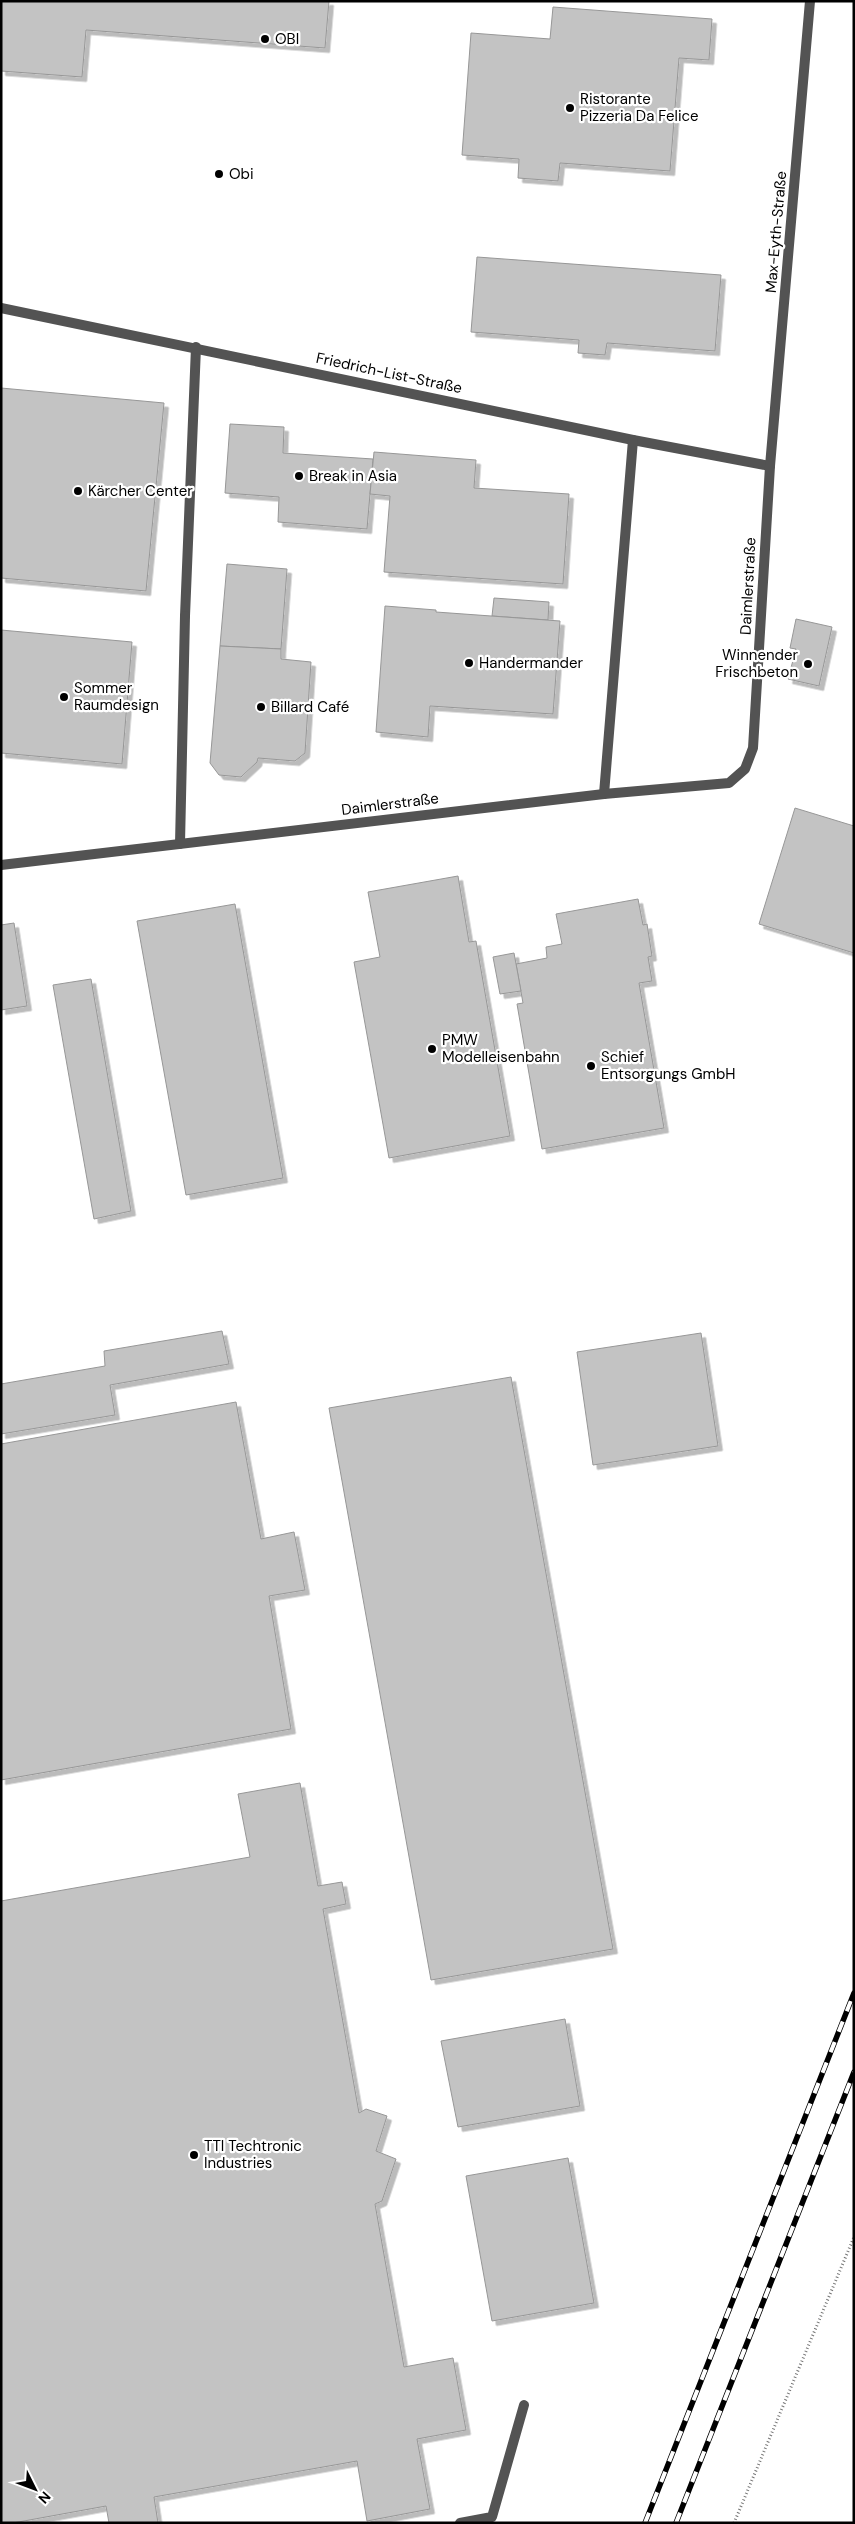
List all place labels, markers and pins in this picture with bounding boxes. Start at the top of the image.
place label: OBI [275,29,299,49]
marker: OBI [259,33,271,45]
place label: Ristorante Pizzeria Da Felice [580,89,699,126]
marker: Ristorante Pizzeria Da Felice [564,102,576,114]
place label: Obi [229,164,254,184]
marker: Obi [213,168,225,180]
place label: Break in Asia [309,466,397,486]
marker: Break in Asia [293,470,305,482]
place label: Kärcher Center [88,481,193,501]
marker: Kärcher Center [72,485,84,497]
place label: Winnender Frischbeton [715,645,798,682]
place label: Handermander [479,653,584,673]
marker: Handermander [463,657,475,669]
marker: Winnender Frischbeton [802,658,814,670]
place label: Sommer Raumdesign [74,678,159,715]
marker: Sommer Raumdesign [58,691,70,703]
place label: Billard Café [271,697,349,717]
marker: Billard Café [255,701,267,713]
place label: PMW Modelleisenbahn [442,1030,560,1067]
marker: PMW Modelleisenbahn [426,1043,438,1055]
place label: Schief Entsorgungs GmbH [601,1047,736,1084]
marker: Schief Entsorgungs GmbH [585,1060,597,1072]
place label: TTI Techtronic Industries [204,2136,302,2173]
marker: TTI Techtronic Industries [188,2149,200,2161]

